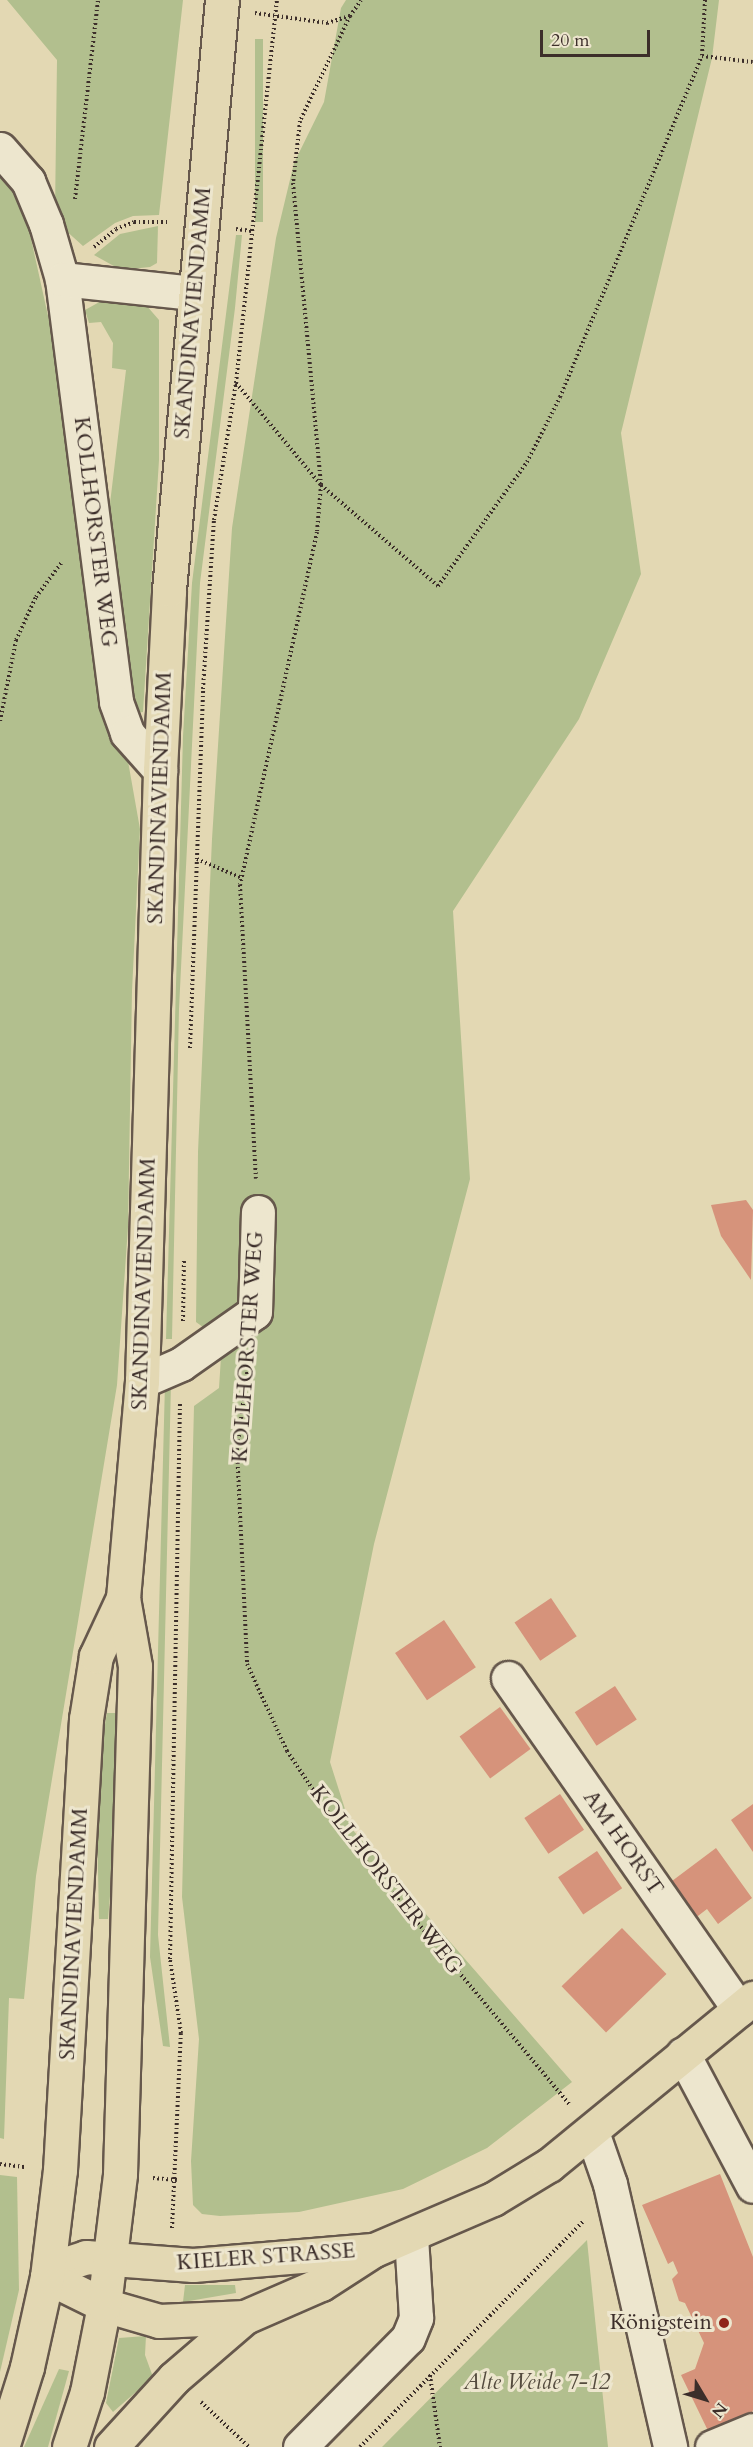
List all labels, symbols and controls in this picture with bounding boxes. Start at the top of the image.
scale bar [543,18,652,56]
text: 20 m [551,28,590,53]
street label: SKANDINAVIENDAMM [169,186,217,440]
street label: KOLLHORSTER WEG [68,415,122,649]
street label: SKANDINAVIENDAMM [142,671,178,925]
street label: SKANDINAVIENDAMM [126,1157,162,1411]
street label: KOLLHORSTER WEG [227,1230,269,1464]
street label: KOLLHORSTER WEG [304,1781,468,1979]
street label: AM HORST [577,1785,669,1901]
street label: SKANDINAVIENDAMM [54,1807,94,2061]
street label: KIELER STRASSE [176,2238,356,2276]
place label: Königstein [610,2310,712,2336]
marker: Königstein [717,2316,731,2330]
north arrow [675,2369,735,2429]
park label: Alte Weide 7-12 [464,2370,610,2396]
text: N [706,2398,732,2422]

